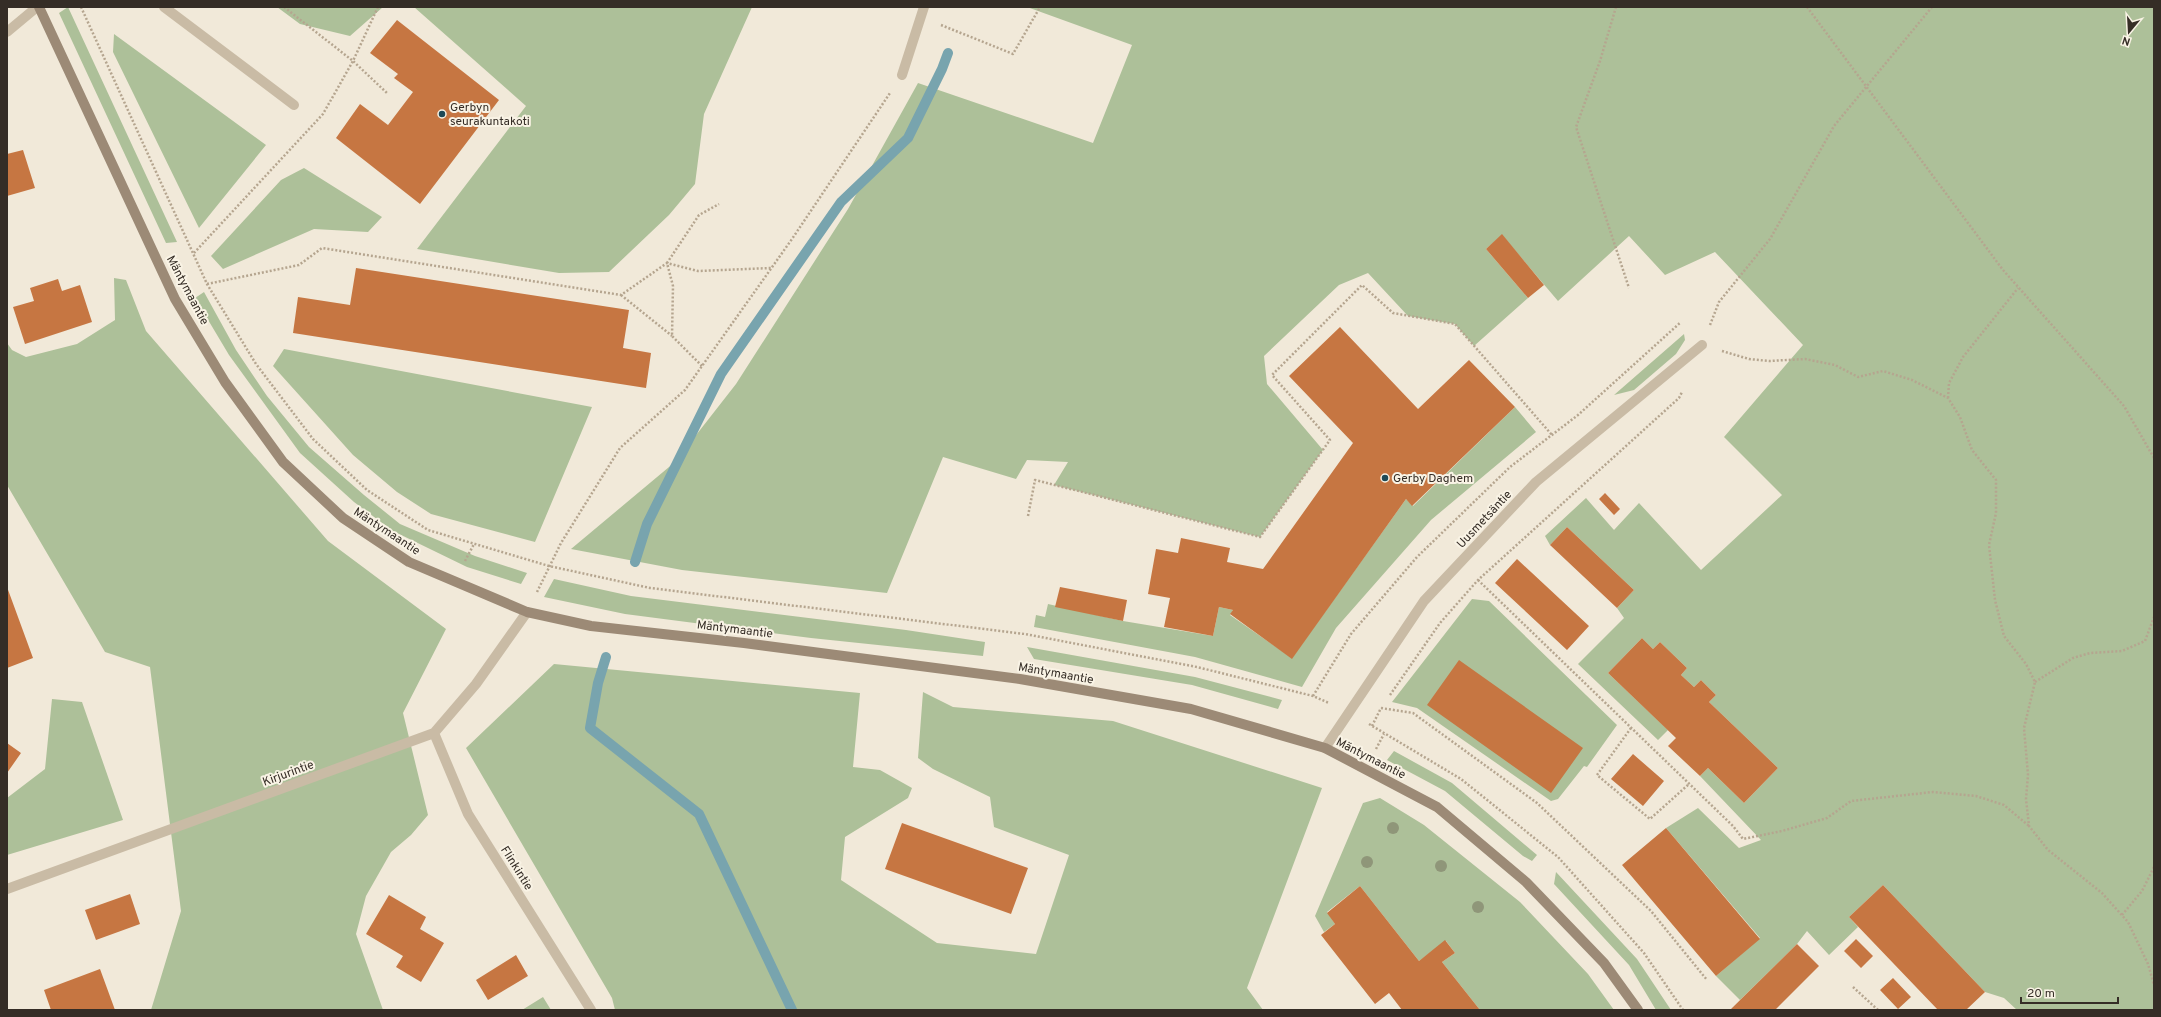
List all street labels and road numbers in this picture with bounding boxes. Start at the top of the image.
street label: Mäntymaantie [162,253,212,328]
street label: Uusmetsäntie [1454,487,1516,552]
street label: Mäntymaantie [350,504,423,559]
street label: Mäntymaantie [696,617,774,643]
street label: Mäntymaantie [1017,659,1095,688]
street label: Mäntymaantie [1333,734,1408,783]
street label: Kirjurintie [260,757,316,791]
street label: Flinkintie [496,843,536,894]

